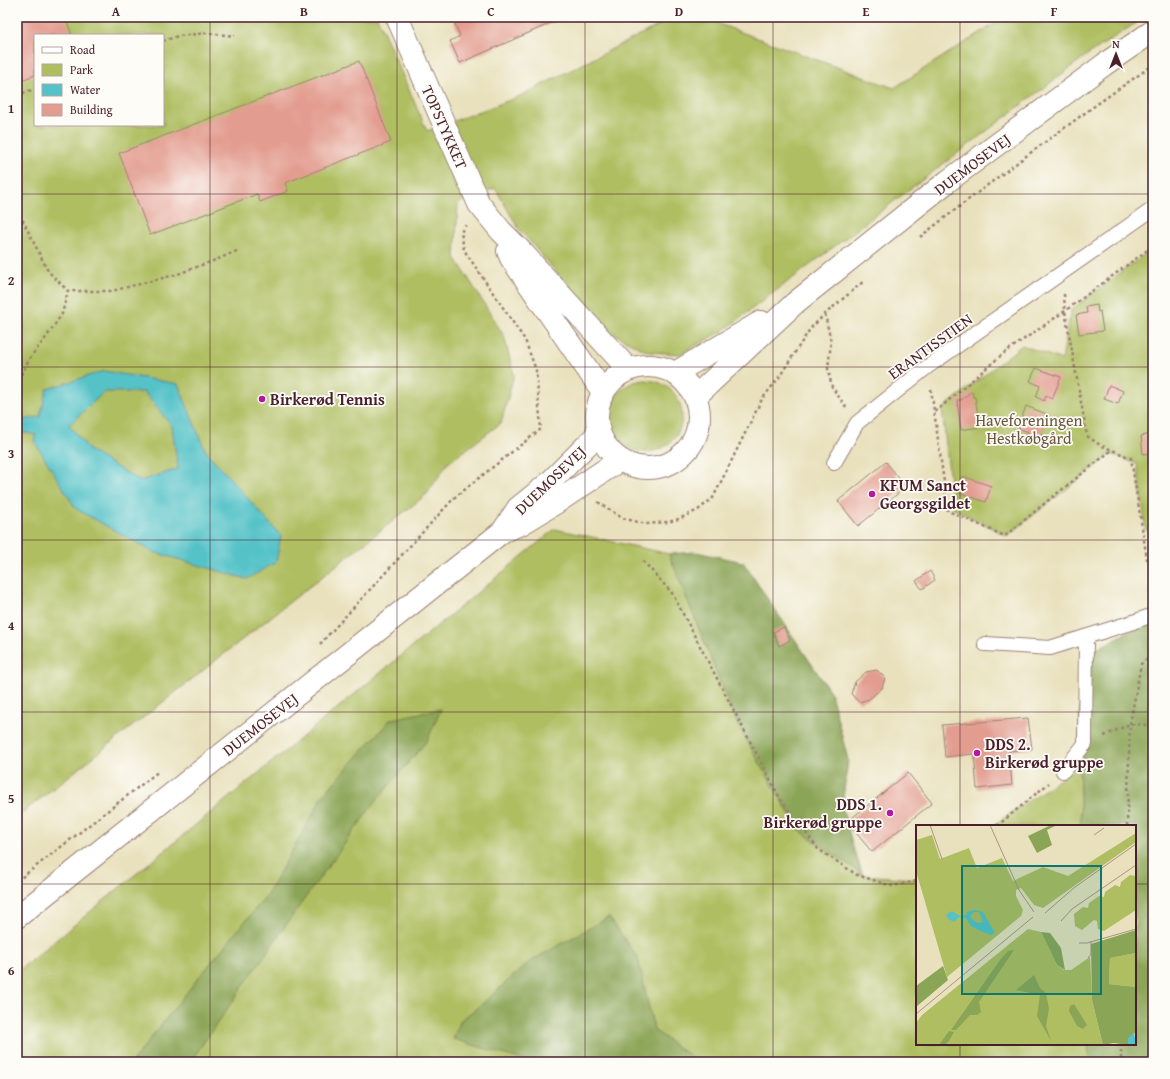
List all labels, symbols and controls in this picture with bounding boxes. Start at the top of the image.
text: A [112,2,121,21]
text: B [300,2,308,21]
text: C [487,2,495,21]
text: D [675,2,683,21]
text: E [863,2,870,21]
text: F [1051,2,1058,21]
legend [34,34,164,126]
north arrow [1096,34,1136,74]
text: N [1112,36,1120,52]
text: Road [70,41,96,58]
text: Park [70,61,94,78]
text: Water [70,81,100,98]
street label: TOPSTYKKET [416,81,474,173]
text: 1 [8,99,14,118]
text: Building [70,101,113,118]
street label: DUEMOSEVEJ [929,127,1015,201]
text: 2 [8,271,15,290]
street label: ERANTISSTIEN [883,307,978,385]
place label: Birkerød Tennis [270,387,385,411]
marker: Birkerød Tennis [257,394,267,404]
park label: Haveforeningen Hestkøbgård [975,408,1083,450]
street label: DUEMOSEVEJ [509,440,591,520]
text: 3 [8,444,14,463]
place label: KFUM Sanct Georgsgildet [880,473,970,515]
marker: KFUM Sanct Georgsgildet [867,489,877,499]
text: 4 [8,616,15,635]
street label: DUEMOSEVEJ [217,687,303,761]
place label: DDS 2. Birkerød gruppe [985,732,1104,774]
marker: DDS 2. Birkerød gruppe [972,748,982,758]
text: 5 [8,789,15,808]
place label: DDS 1. Birkerød gruppe [764,792,882,834]
marker: DDS 1. Birkerød gruppe [885,808,895,818]
inset map [916,825,1136,1045]
text: 6 [8,961,15,980]

